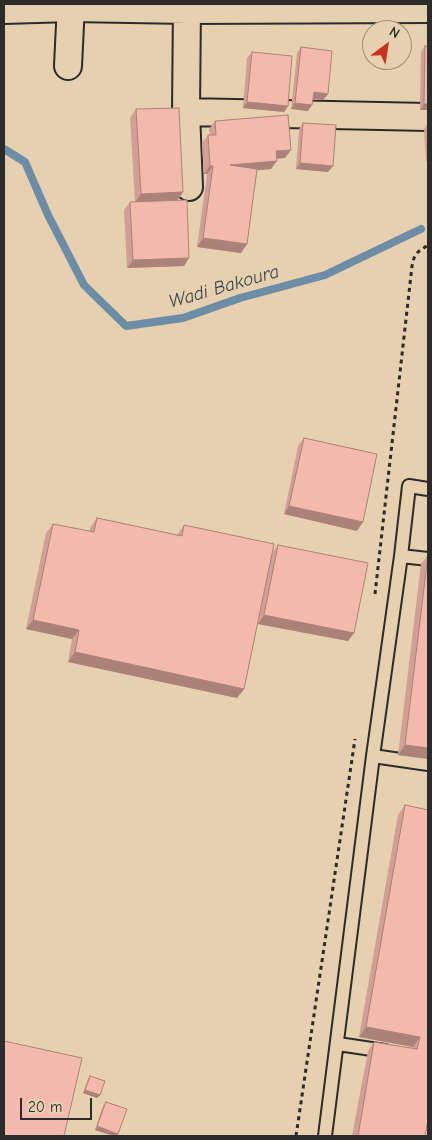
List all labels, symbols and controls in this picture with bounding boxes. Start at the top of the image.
north arrow [362,20,412,70]
text: N [386,23,403,42]
water label: Wadi Bakoura [166,260,282,314]
scale bar [22,1088,95,1120]
text: 20 m [28,1098,62,1116]

